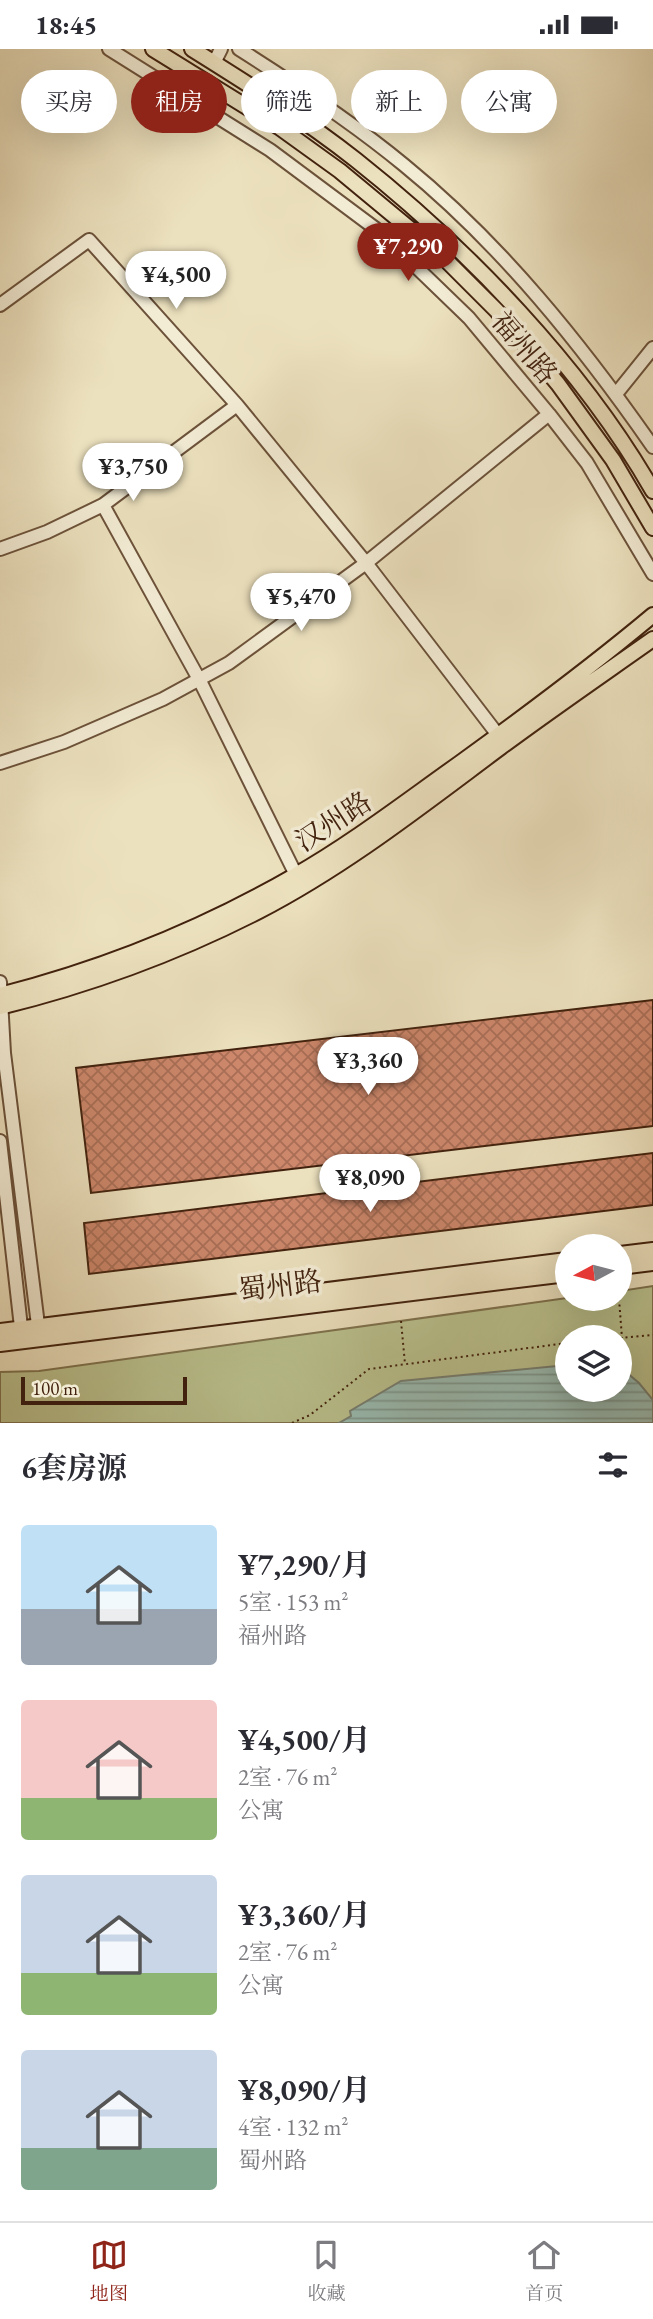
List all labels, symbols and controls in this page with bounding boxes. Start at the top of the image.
text: 18:45 [35,8,97,42]
chip: 买房 [21,70,117,133]
chip: 租房 [131,70,227,133]
chip: 筛选 [241,70,337,133]
chip: 新上 [351,70,447,133]
chip: 公寓 [461,70,557,133]
pin: ¥7,290 [351,223,465,283]
text: ¥7,290 [373,231,443,261]
pin: ¥4,500 [119,251,233,311]
text: ¥4,500 [141,259,211,289]
street label: 福州路 [484,303,566,391]
pin: ¥3,750 [76,443,190,503]
text: ¥3,750 [98,451,168,481]
pin: ¥5,470 [244,573,358,633]
text: ¥5,470 [266,581,336,611]
street label: 汉州路 [288,783,378,859]
pin: ¥3,360 [311,1037,425,1097]
text: ¥3,360 [333,1045,403,1075]
pin: ¥8,090 [313,1155,427,1214]
text: ¥8,090 [335,1162,405,1192]
north arrow [555,1234,632,1311]
map controls [555,1234,632,1402]
street label: 蜀州路 [236,1262,324,1308]
button: layers [555,1325,632,1402]
scale bar [21,1374,187,1406]
text: 100 m [32,1376,78,1401]
icon: filters [594,1446,632,1484]
text: 6套房源 [21,1448,127,1487]
text: ¥7,290/月 [238,1545,371,1584]
icon: home [77,1553,161,1637]
text: 5室 · 153 m² [238,1587,348,1617]
text: 福州路 [238,1620,307,1650]
text: ¥4,500/月 [238,1720,371,1759]
icon: home [77,1728,161,1812]
text: 2室 · 76 m² [238,1762,337,1792]
text: 公寓 [238,1795,284,1825]
text: ¥3,360/月 [238,1895,371,1934]
icon: home [77,1903,161,1987]
text: 2室 · 76 m² [238,1937,337,1967]
text: 公寓 [238,1970,284,2000]
text: ¥8,090/月 [238,2070,371,2109]
icon: home [77,2078,161,2162]
text: 4室 · 132 m² [238,2112,348,2142]
text: 蜀州路 [238,2145,307,2175]
tab: 地图 [90,2236,128,2306]
tab: 收藏 [307,2236,345,2306]
tab: 首页 [525,2236,563,2306]

